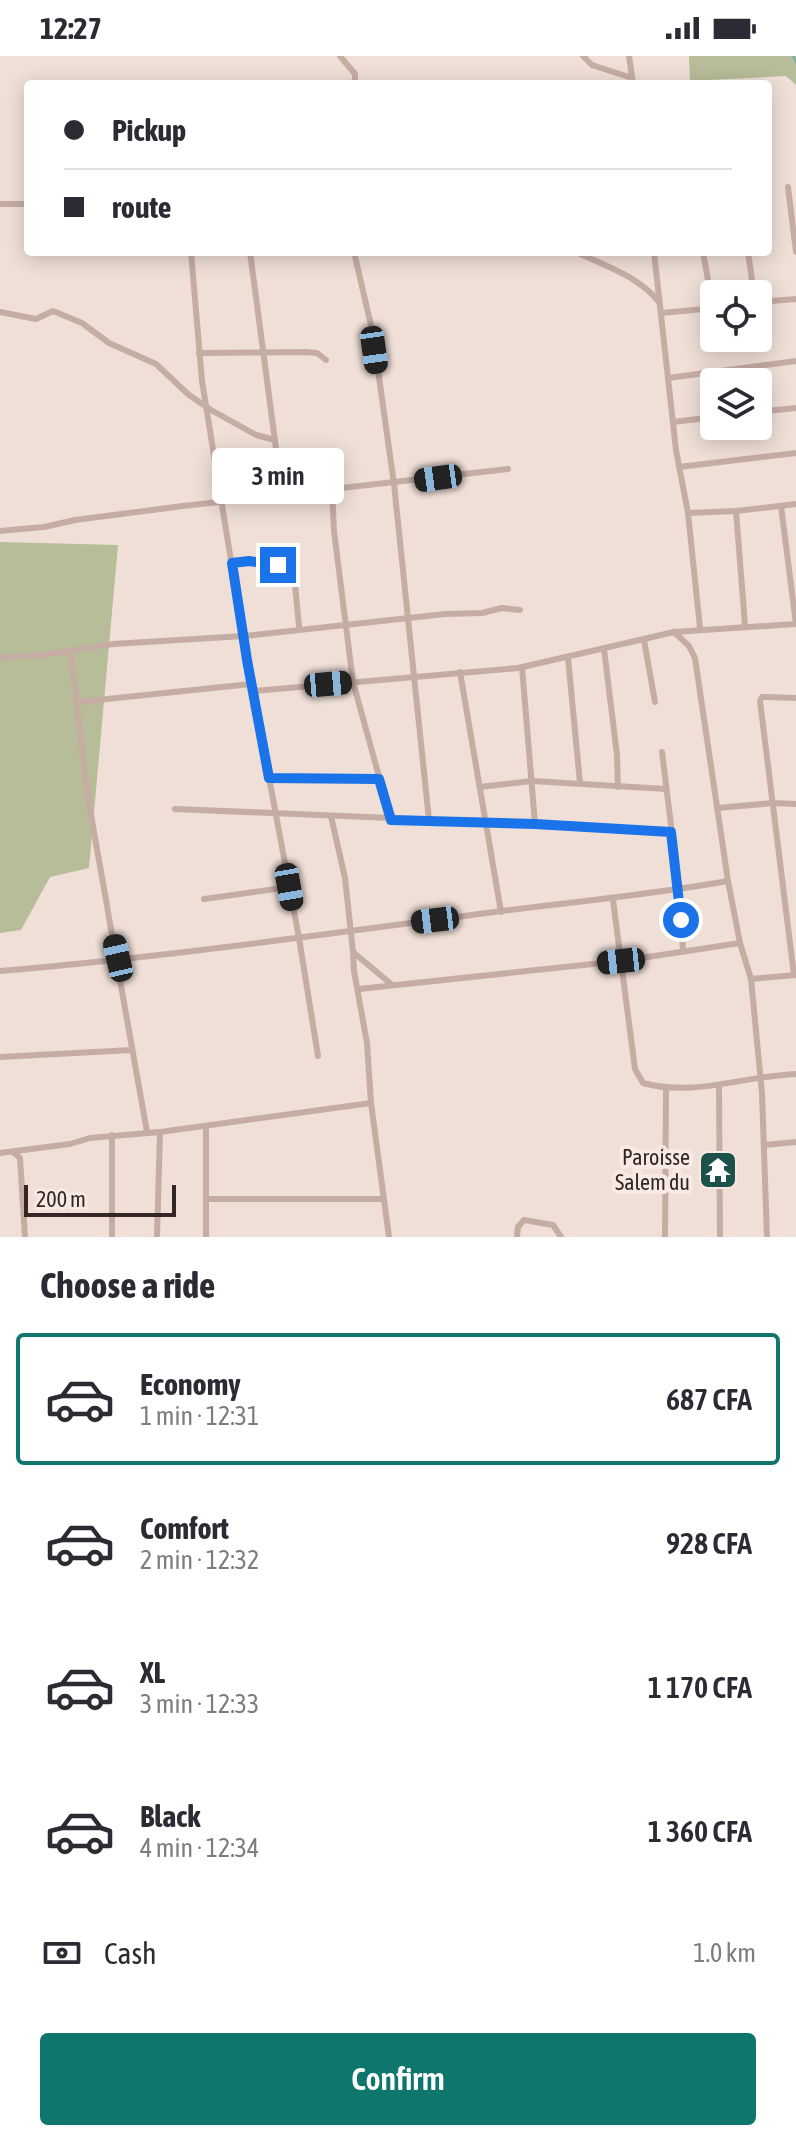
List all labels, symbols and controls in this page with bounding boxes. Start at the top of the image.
text: 12:27 [40,11,102,45]
text: Pickup [112,113,186,147]
text: route [112,190,171,224]
map controls [700,280,772,440]
button: locate [700,280,772,352]
car [359,325,389,375]
button: layers [700,368,772,440]
callout: 3 min [212,449,344,505]
text: 3 min [251,461,305,491]
car [413,463,463,493]
route end [260,547,296,583]
car [303,670,353,698]
car [273,861,305,913]
route start [663,902,699,938]
car [410,905,460,935]
car [101,932,135,984]
car [596,947,646,975]
place label: Paroisse Salem du [615,1144,690,1195]
temple icon: Paroisse Salem du [697,1149,739,1191]
scale bar [24,1181,176,1217]
text: 200 m [36,1186,86,1212]
text: Choose a ride [40,1264,215,1306]
icon: car [44,1363,116,1435]
text: Economy [140,1367,241,1401]
text: 687 CFA [666,1382,752,1416]
text: 1 min · 12:31 [140,1401,259,1431]
icon: car [44,1507,116,1579]
text: Comfort [140,1511,229,1545]
text: 928 CFA [666,1526,752,1560]
text: 2 min · 12:32 [140,1545,259,1575]
icon: car [44,1651,116,1723]
text: XL [140,1655,165,1689]
text: 1 170 CFA [648,1670,752,1704]
text: 3 min · 12:33 [140,1689,259,1719]
icon: car [44,1795,116,1867]
text: Black [140,1799,200,1833]
text: 1 360 CFA [648,1814,752,1848]
text: 4 min · 12:34 [140,1833,259,1863]
icon: cash [40,1931,84,1975]
text: Cash [104,1936,157,1970]
text: 1.0 km [693,1938,756,1968]
button: Confirm [40,2033,756,2125]

